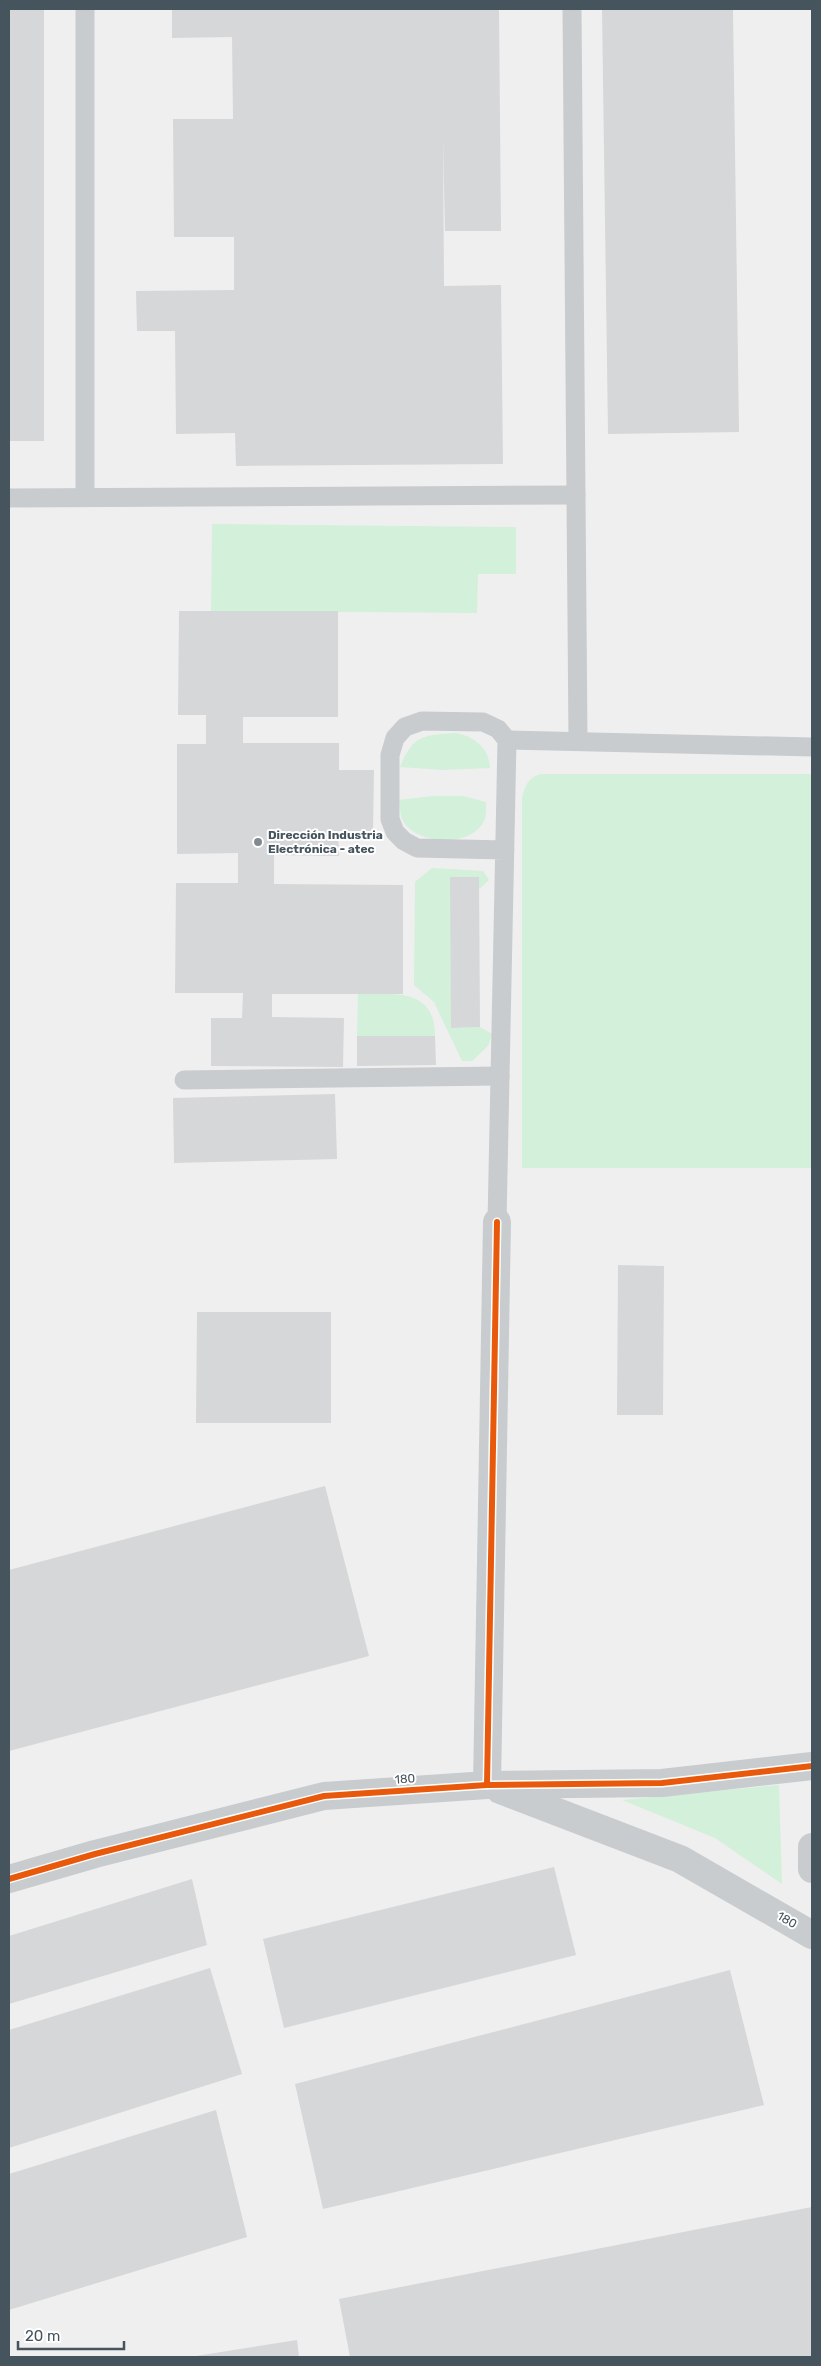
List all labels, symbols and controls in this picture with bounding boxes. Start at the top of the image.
place label: Dirección Industria Electrónica - atec [268,828,383,856]
marker: Dirección Industria Electrónica - atec [252,836,264,848]
street label: 180 [394,1771,416,1787]
street label: 180 [775,1909,799,1931]
scale bar [18,2318,124,2350]
text: 20 m [25,2327,60,2345]

